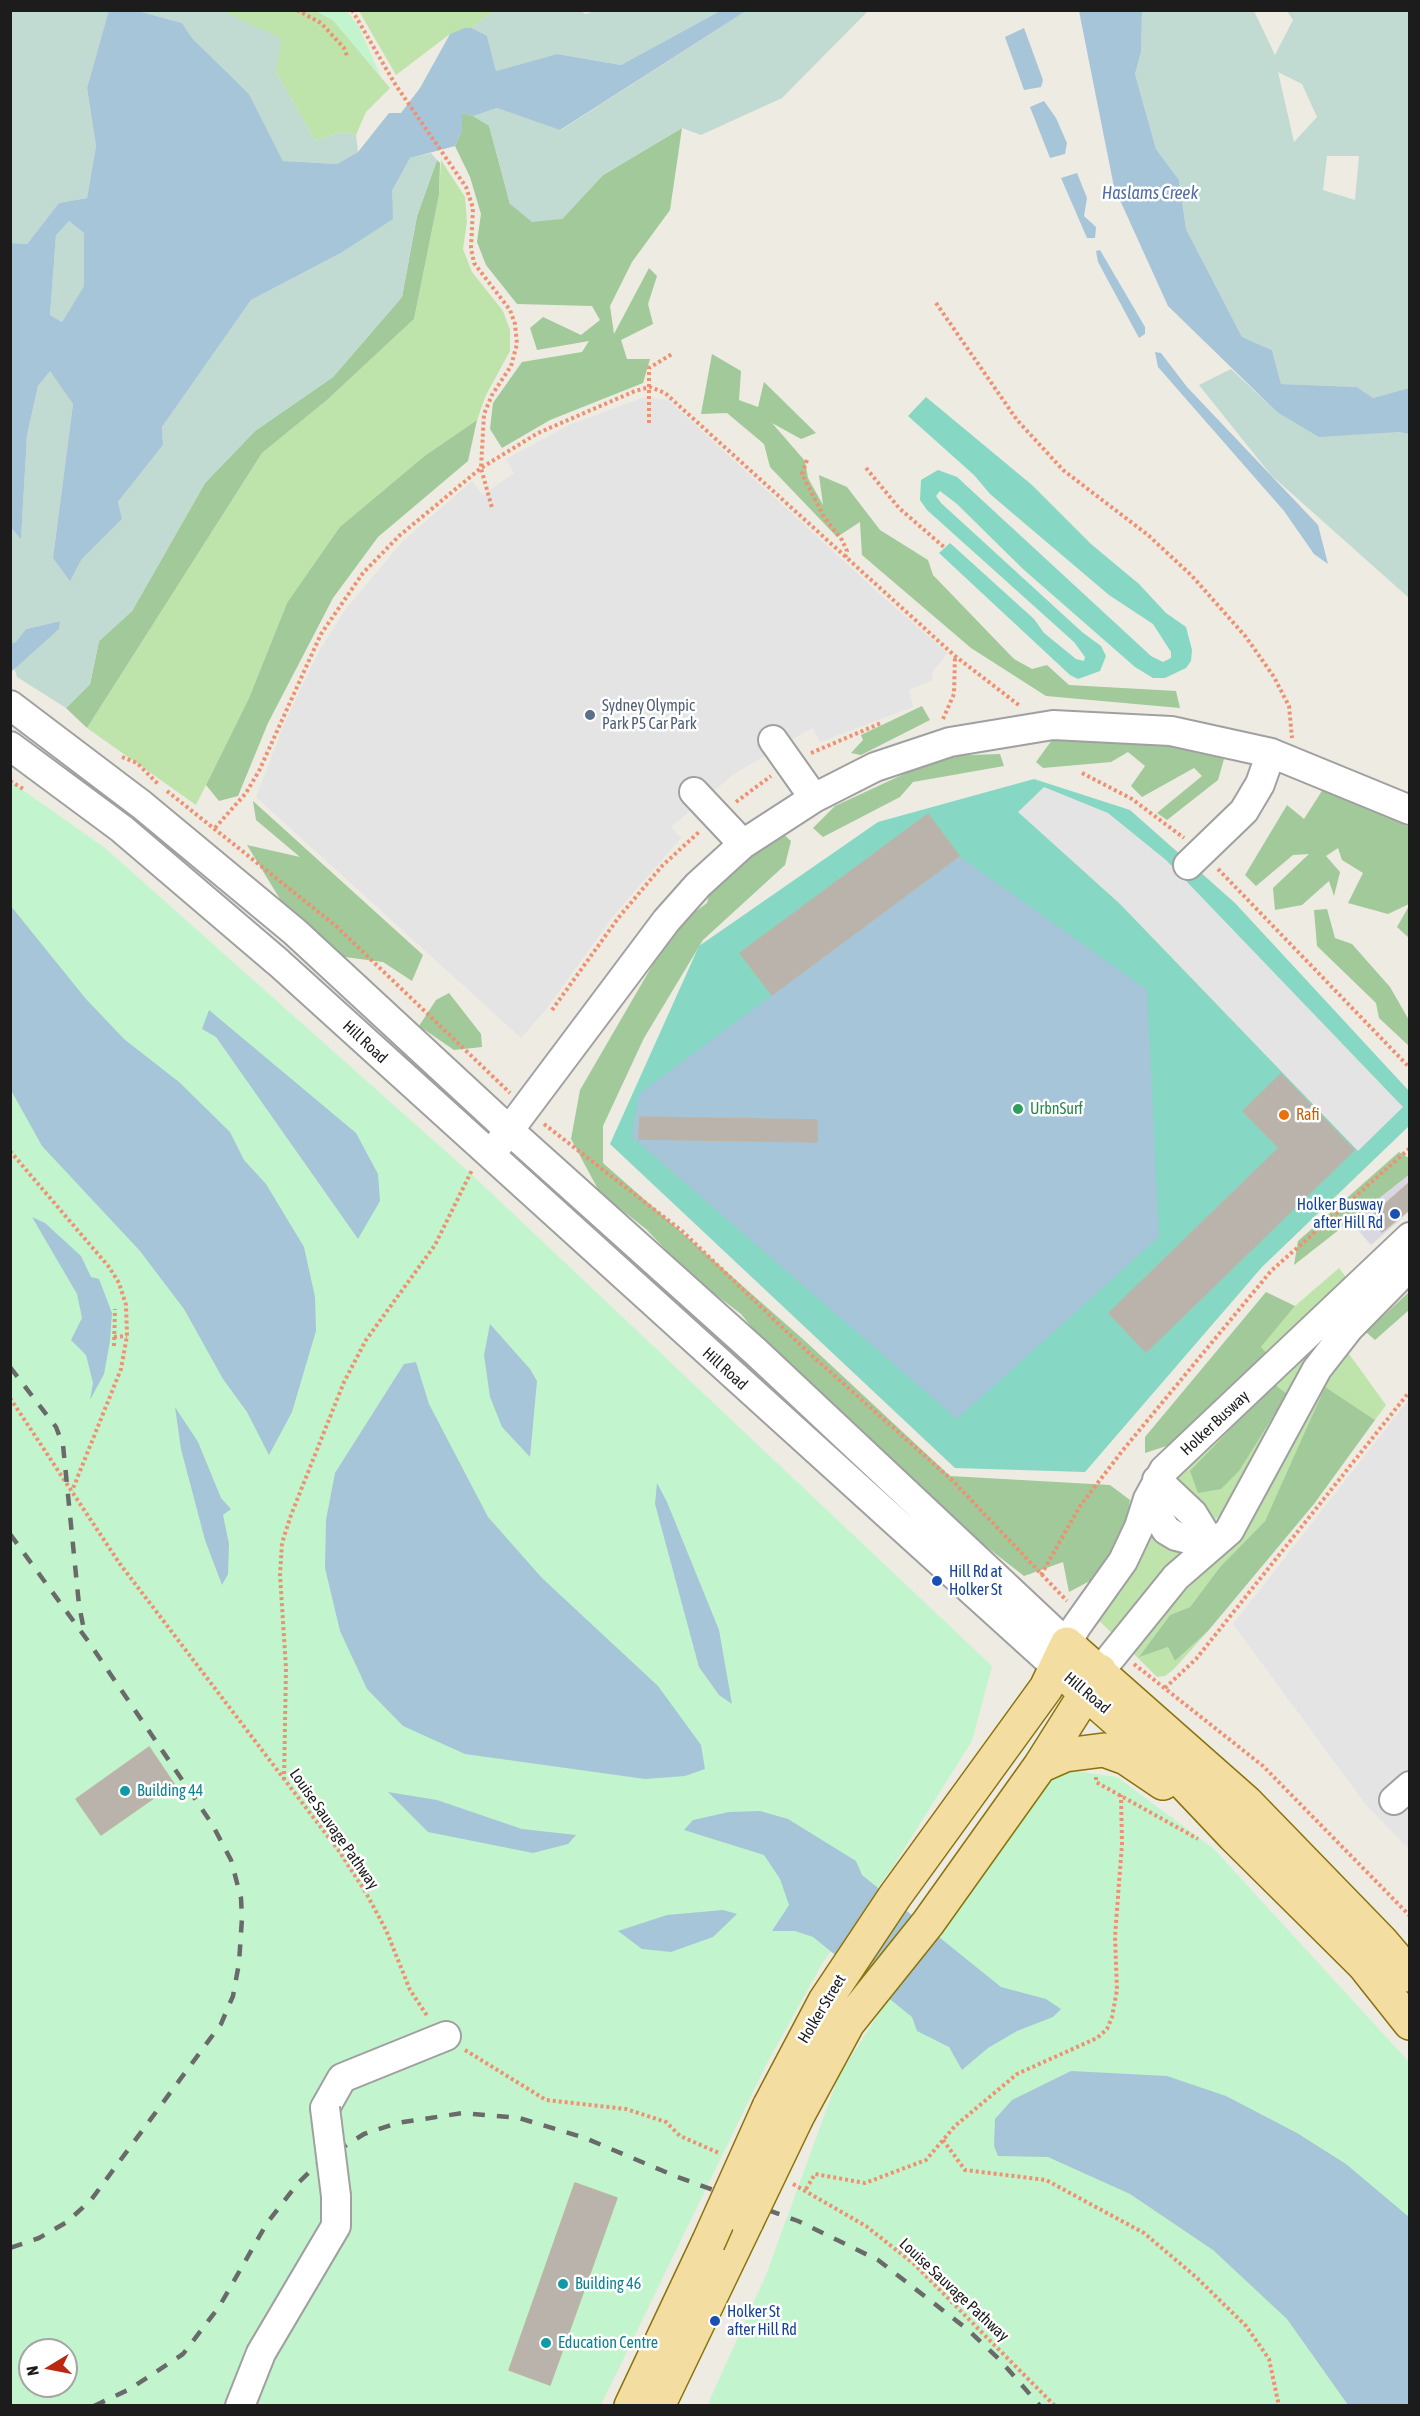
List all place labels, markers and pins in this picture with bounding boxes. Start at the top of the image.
place label: Sydney Olympic Park P5 Car Park [602,696,697,734]
marker: Sydney Olympic Park P5 Car Park [583,708,597,722]
place label: UrbnSurf [1030,1099,1083,1119]
marker: UrbnSurf [1011,1102,1025,1116]
place label: Rafi [1296,1105,1320,1125]
marker: Rafi [1277,1108,1291,1122]
place label: Holker Busway after Hill Rd [1297,1195,1383,1233]
marker: Holker Busway after Hill Rd [1388,1207,1402,1221]
place label: Hill Rd at Holker St [949,1562,1002,1600]
marker: Hill Rd at Holker St [930,1574,944,1588]
place label: Building 44 [137,1781,203,1801]
marker: Building 44 [118,1784,132,1798]
place label: Building 46 [575,2274,641,2294]
marker: Building 46 [556,2277,570,2291]
place label: Holker St after Hill Rd [727,2302,797,2340]
marker: Holker St after Hill Rd [708,2314,722,2328]
place label: Education Centre [558,2333,658,2353]
marker: Education Centre [539,2336,553,2350]

